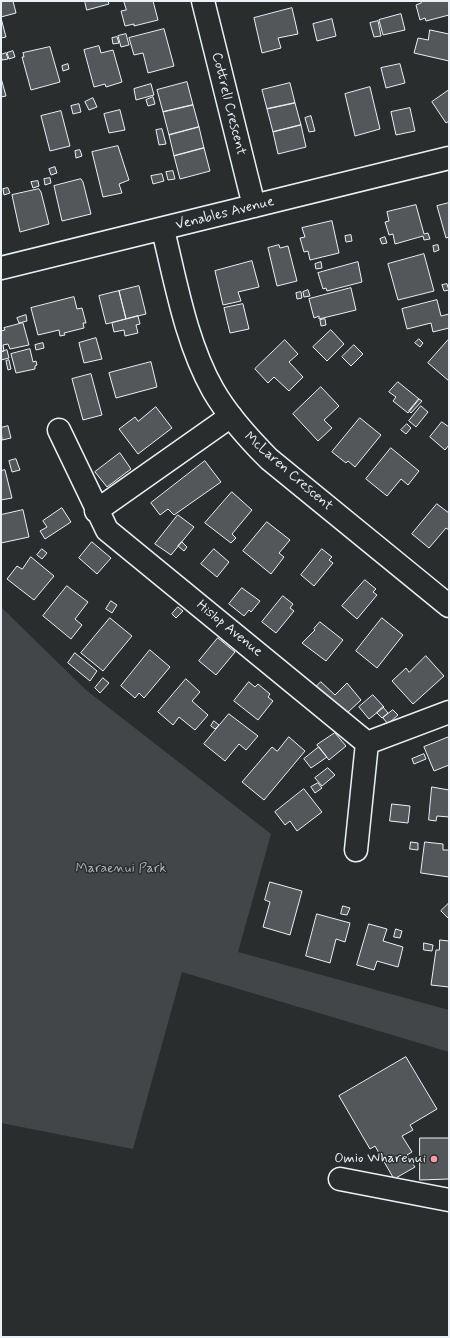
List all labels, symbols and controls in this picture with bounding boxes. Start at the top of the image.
street label: Cottrell Crescent [207,51,249,157]
street label: Venables Avenue [174,194,276,234]
street label: McLaren Crescent [240,429,336,515]
street label: Hislop Avenue [192,597,266,661]
park label: Maraenui Park [76,861,166,877]
place label: Omio Wharenui [334,1151,426,1167]
marker: Omio Wharenui [429,1154,439,1164]

